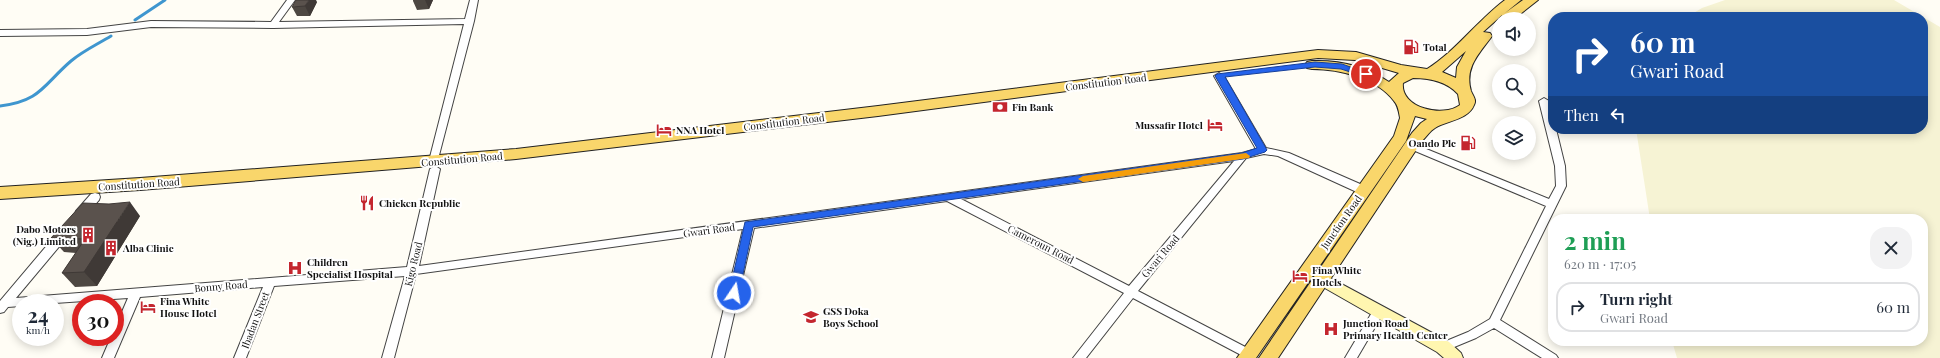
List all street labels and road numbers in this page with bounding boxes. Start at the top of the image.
street label: Constitution Road [1065,70,1148,94]
street label: Constitution Road [743,110,826,134]
street label: Constitution Road [421,148,504,170]
street label: Constitution Road [98,174,180,194]
street label: Junction Road [1317,192,1365,253]
street label: Gwari Road [682,219,736,241]
street label: Cameroun Road [1005,221,1077,267]
street label: Gwari Road [1138,231,1182,281]
street label: Kigo Road [401,240,425,288]
street label: Bonny Road [194,277,248,295]
street label: Ibadan Street [238,289,272,351]

